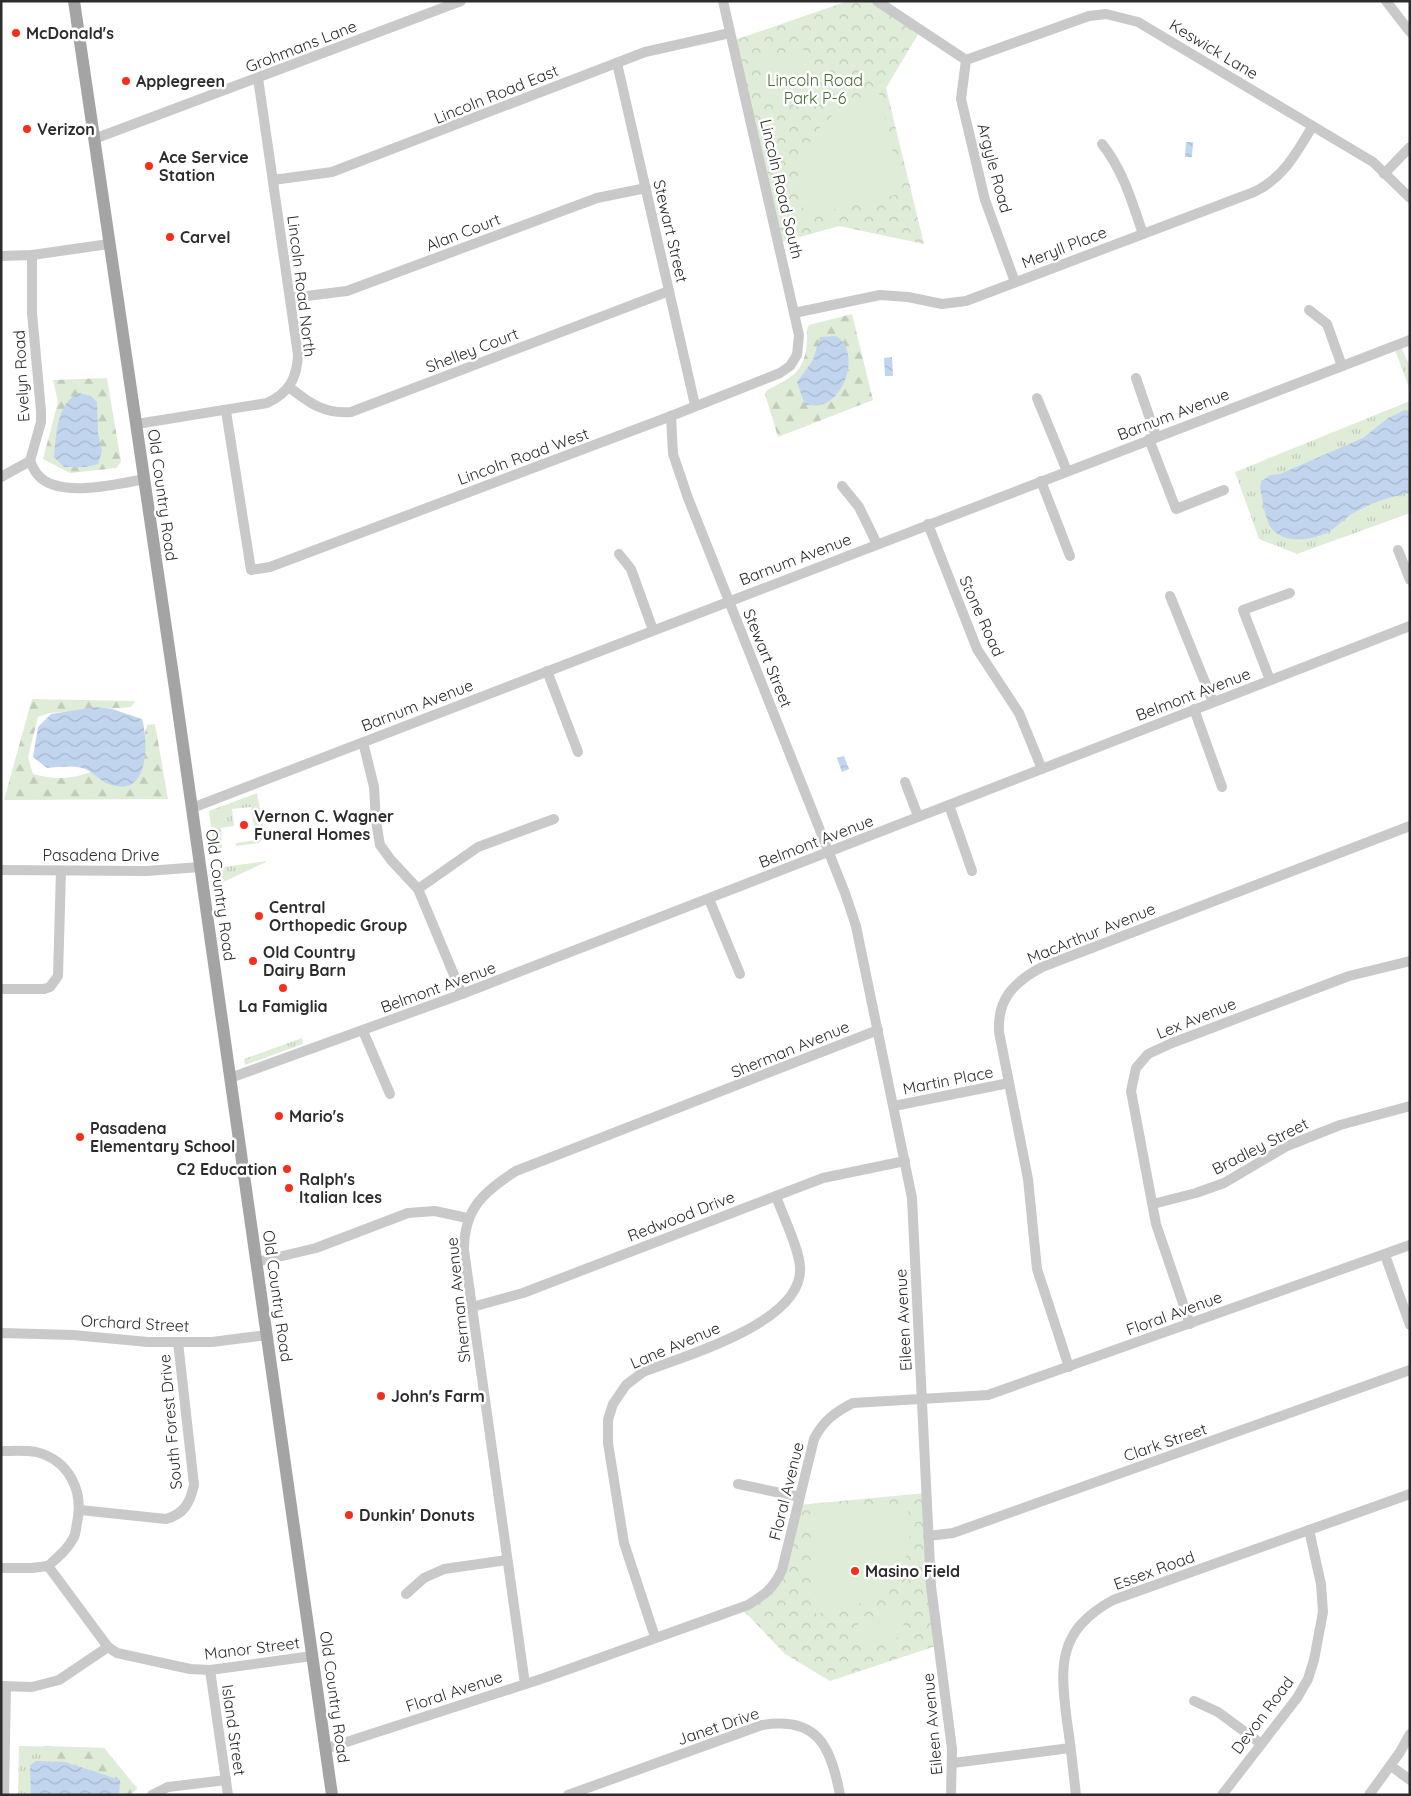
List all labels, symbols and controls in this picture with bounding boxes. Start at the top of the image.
street label: Keswick Lane [1166,15,1262,83]
street label: Grohmans Lane [243,16,359,76]
place label: McDonald's [26,23,114,43]
marker: McDonald's [10,27,22,39]
street label: Lincoln Road East [431,60,561,128]
park label: Lincoln Road Park P-6 [767,70,863,108]
place label: Applegreen [136,71,225,91]
marker: Applegreen [120,75,132,87]
street label: Lincoln Road South [756,117,808,261]
place label: Verizon [37,119,95,139]
street label: Argyle Road [973,121,1017,215]
marker: Verizon [21,123,33,135]
place label: Ace Service Station [159,147,249,185]
marker: Ace Service Station [143,160,155,172]
street label: Stewart Street [649,178,693,284]
street label: Alan Court [423,209,503,255]
street label: Lincoln Road North [283,214,321,358]
street label: Meryll Place [1019,222,1109,272]
place label: Carvel [180,227,231,247]
marker: Carvel [164,231,176,243]
street label: Shelley Court [423,323,521,377]
street label: Evelyn Road [9,329,33,423]
street label: Barnum Avenue [1114,383,1232,445]
street label: Lincoln Road West [455,423,591,489]
street label: Old Country Road [144,428,182,562]
street label: Barnum Avenue [736,528,854,590]
street label: Stone Road [955,572,1009,660]
street label: Stewart Street [739,606,797,710]
street label: Belmont Avenue [1133,663,1253,725]
street label: Barnum Avenue [358,674,476,736]
place label: Vernon C. Wagner Funeral Homes [254,806,394,844]
street label: Belmont Avenue [756,810,876,872]
marker: Vernon C. Wagner Funeral Homes [238,819,250,831]
street label: Old Country Road [202,828,240,962]
street label: Pasadena Drive [42,845,160,865]
place label: Central Orthopedic Group [269,897,407,935]
street label: MacArthur Avenue [1024,898,1158,968]
marker: Central Orthopedic Group [253,910,265,922]
place label: Old Country Dairy Barn [263,942,356,980]
marker: Old Country Dairy Barn [247,955,259,967]
street label: Belmont Avenue [378,957,498,1017]
marker: La Famiglia [277,982,289,994]
street label: Lex Avenue [1153,993,1239,1043]
place label: La Famiglia [238,996,328,1016]
street label: Sherman Avenue [728,1016,852,1082]
street label: Martin Place [901,1061,995,1099]
place label: Mario's [289,1106,344,1126]
marker: Mario's [273,1110,285,1122]
street label: Bradley Street [1208,1113,1312,1179]
place label: Pasadena Elementary School [90,1118,235,1156]
marker: Pasadena Elementary School [74,1131,86,1143]
place label: C2 Education [176,1159,277,1179]
marker: C2 Education [281,1163,293,1175]
place label: Ralph's Italian Ices [299,1169,382,1207]
marker: Ralph's Italian Ices [283,1182,295,1194]
street label: Redwood Drive [625,1186,737,1246]
street label: Old Country Road [259,1229,297,1363]
street label: Sherman Avenue [441,1236,475,1364]
street label: Eileen Avenue [890,1268,916,1372]
street label: Floral Avenue [1123,1286,1225,1340]
street label: Orchard Street [80,1310,190,1336]
street label: Lane Avenue [627,1317,723,1373]
street label: South Forest Drive [154,1353,186,1491]
place label: John's Farm [391,1386,485,1406]
marker: John's Farm [375,1390,387,1402]
street label: Clark Street [1121,1418,1209,1466]
street label: Floral Avenue [764,1440,808,1542]
place label: Dunkin' Donuts [359,1505,475,1525]
marker: Dunkin' Donuts [343,1509,355,1521]
street label: Essex Road [1111,1546,1197,1594]
place label: Masino Field [865,1561,960,1581]
marker: Masino Field [849,1565,861,1577]
street label: Old Country Road [316,1630,354,1764]
street label: Manor Street [203,1632,301,1664]
street label: Floral Avenue [403,1666,505,1716]
street label: Eileen Avenue [918,1672,946,1776]
street label: Devon Road [1226,1672,1298,1758]
street label: Island Street [218,1683,250,1777]
street label: Janet Drive [674,1703,762,1749]

